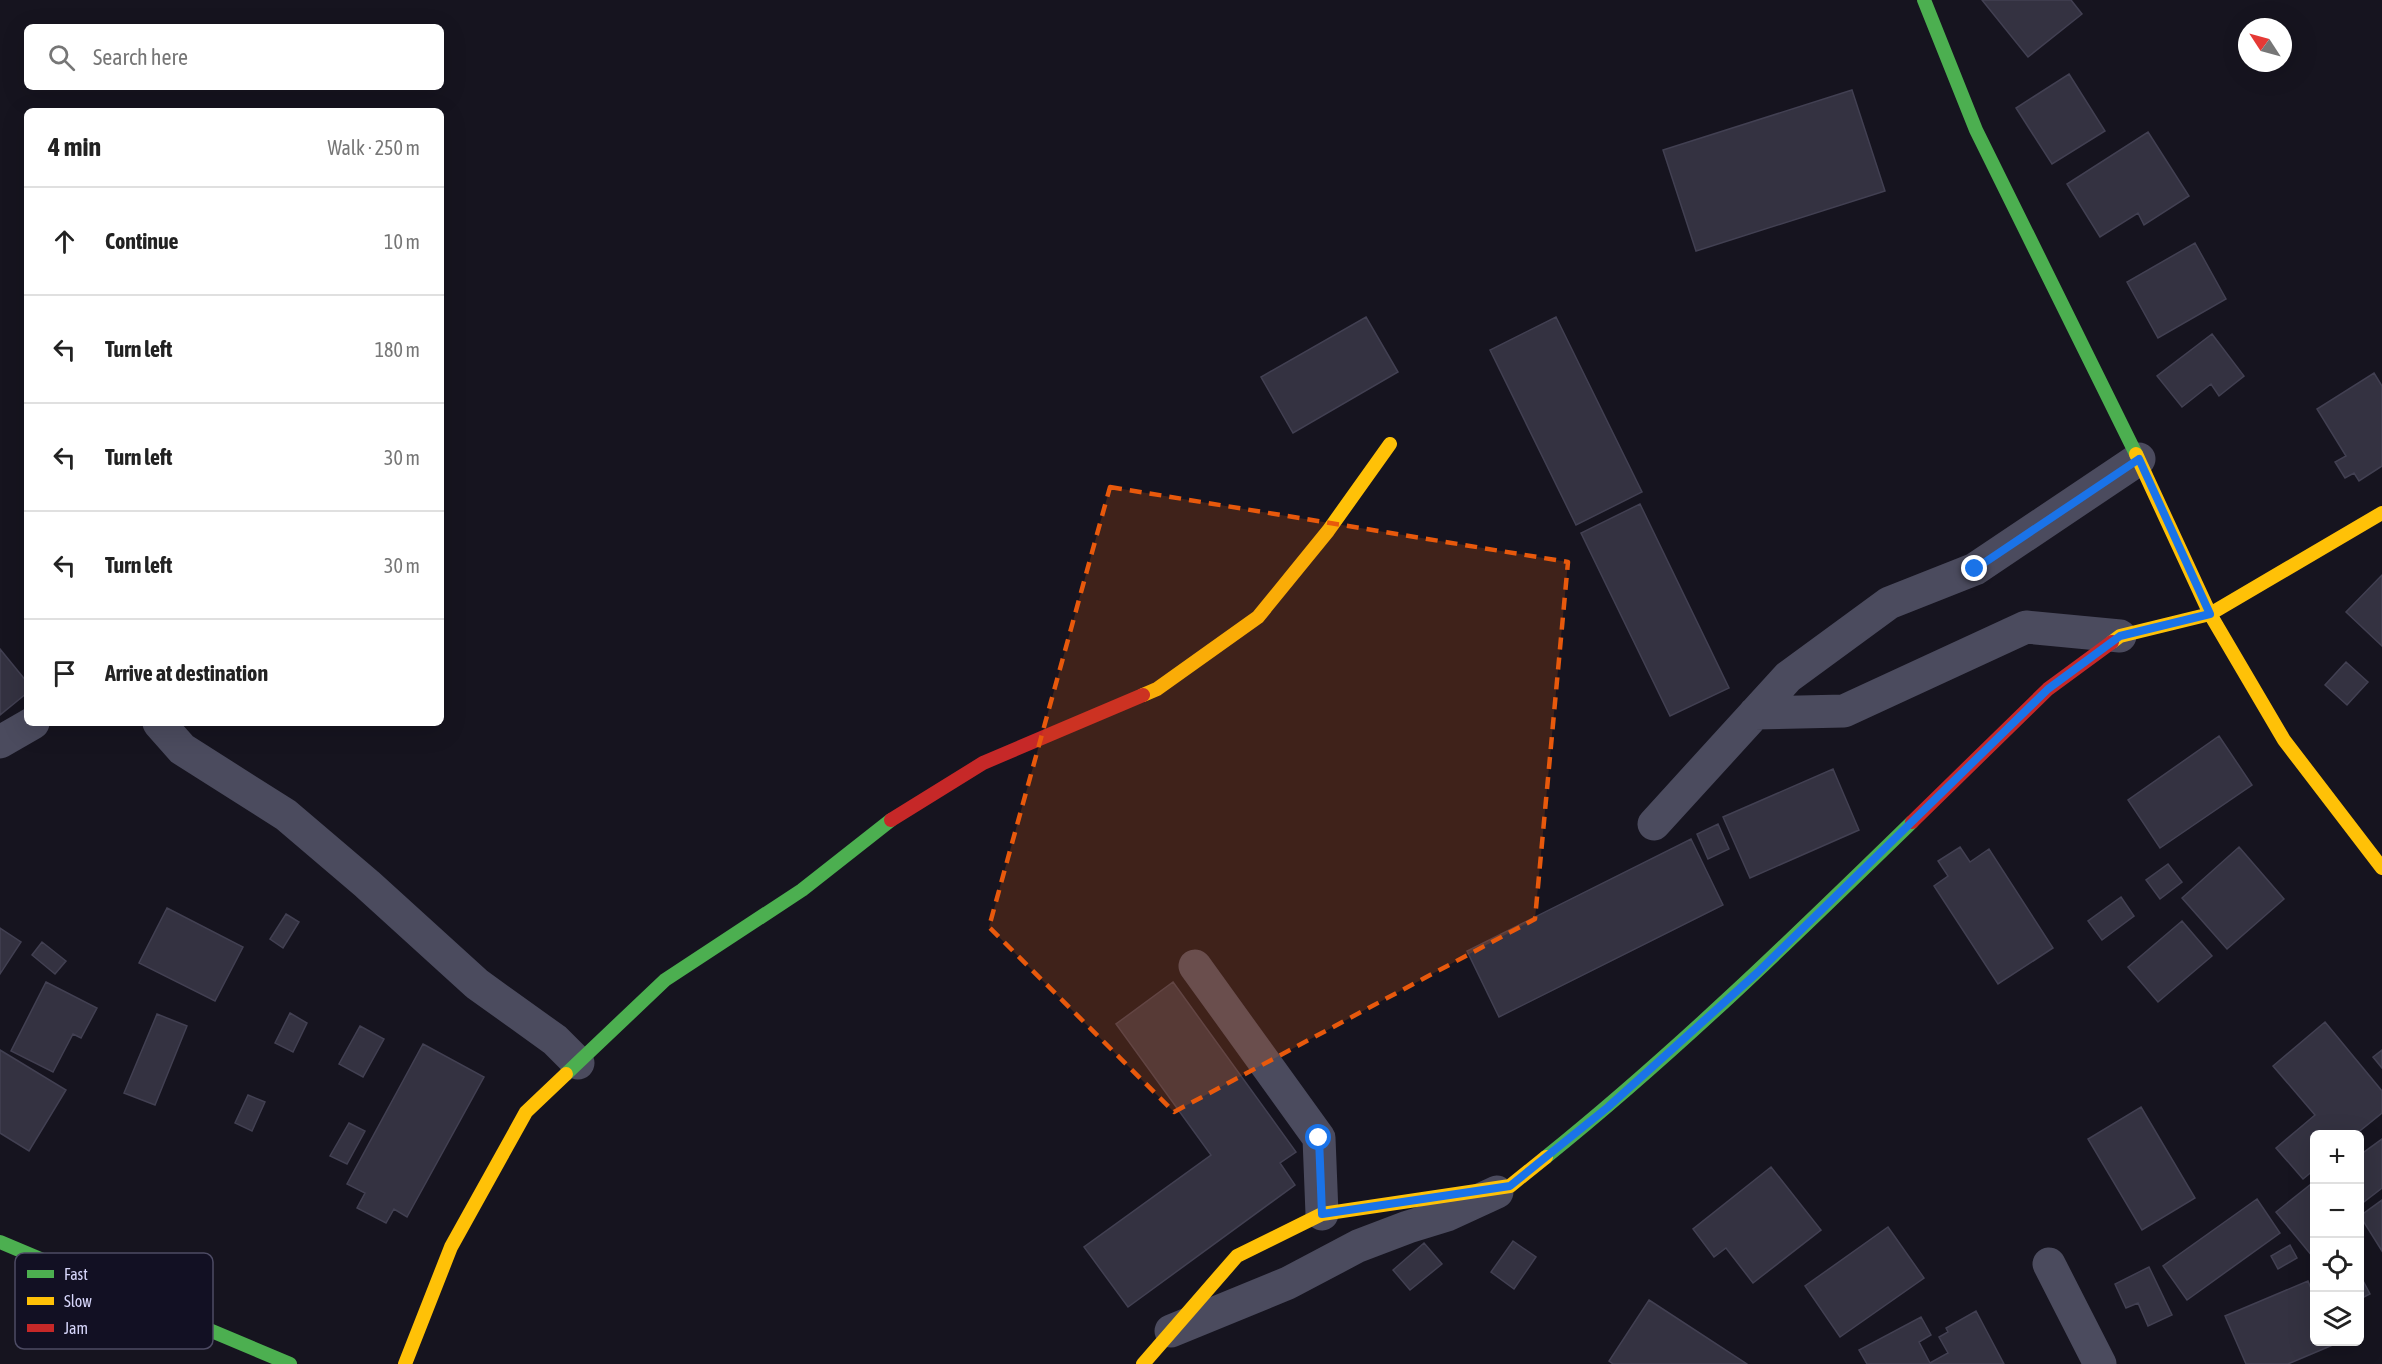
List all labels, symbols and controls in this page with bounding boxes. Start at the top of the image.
north arrow [2238,18,2292,72]
search box [24,24,444,90]
icon: search [45,41,78,74]
text: Search here [93,44,188,70]
text: 4 min [48,132,101,162]
text: Walk · 250 m [328,136,420,159]
icon: ahead [48,225,81,258]
text: Continue [105,228,179,254]
text: 10 m [384,230,420,253]
icon: left [48,333,81,366]
text: Turn left [105,336,172,362]
text: 180 m [375,338,420,361]
icon: left [48,441,81,474]
text: Turn left [105,444,172,470]
text: 30 m [384,446,420,469]
icon: left [48,549,81,582]
text: Turn left [105,552,172,578]
text: 30 m [384,554,420,577]
route end [1961,555,1987,581]
icon: arrive [48,657,81,690]
text: Arrive at destination [105,660,268,686]
route start [1305,1124,1331,1150]
map controls [2310,1130,2364,1346]
button: + [2310,1130,2364,1184]
button: − [2310,1184,2364,1238]
button: locate [2310,1238,2364,1292]
legend [15,1253,213,1349]
text: Fast [64,1265,88,1283]
text: Slow [64,1292,92,1310]
button: layers [2310,1292,2364,1346]
text: Jam [64,1319,88,1337]

